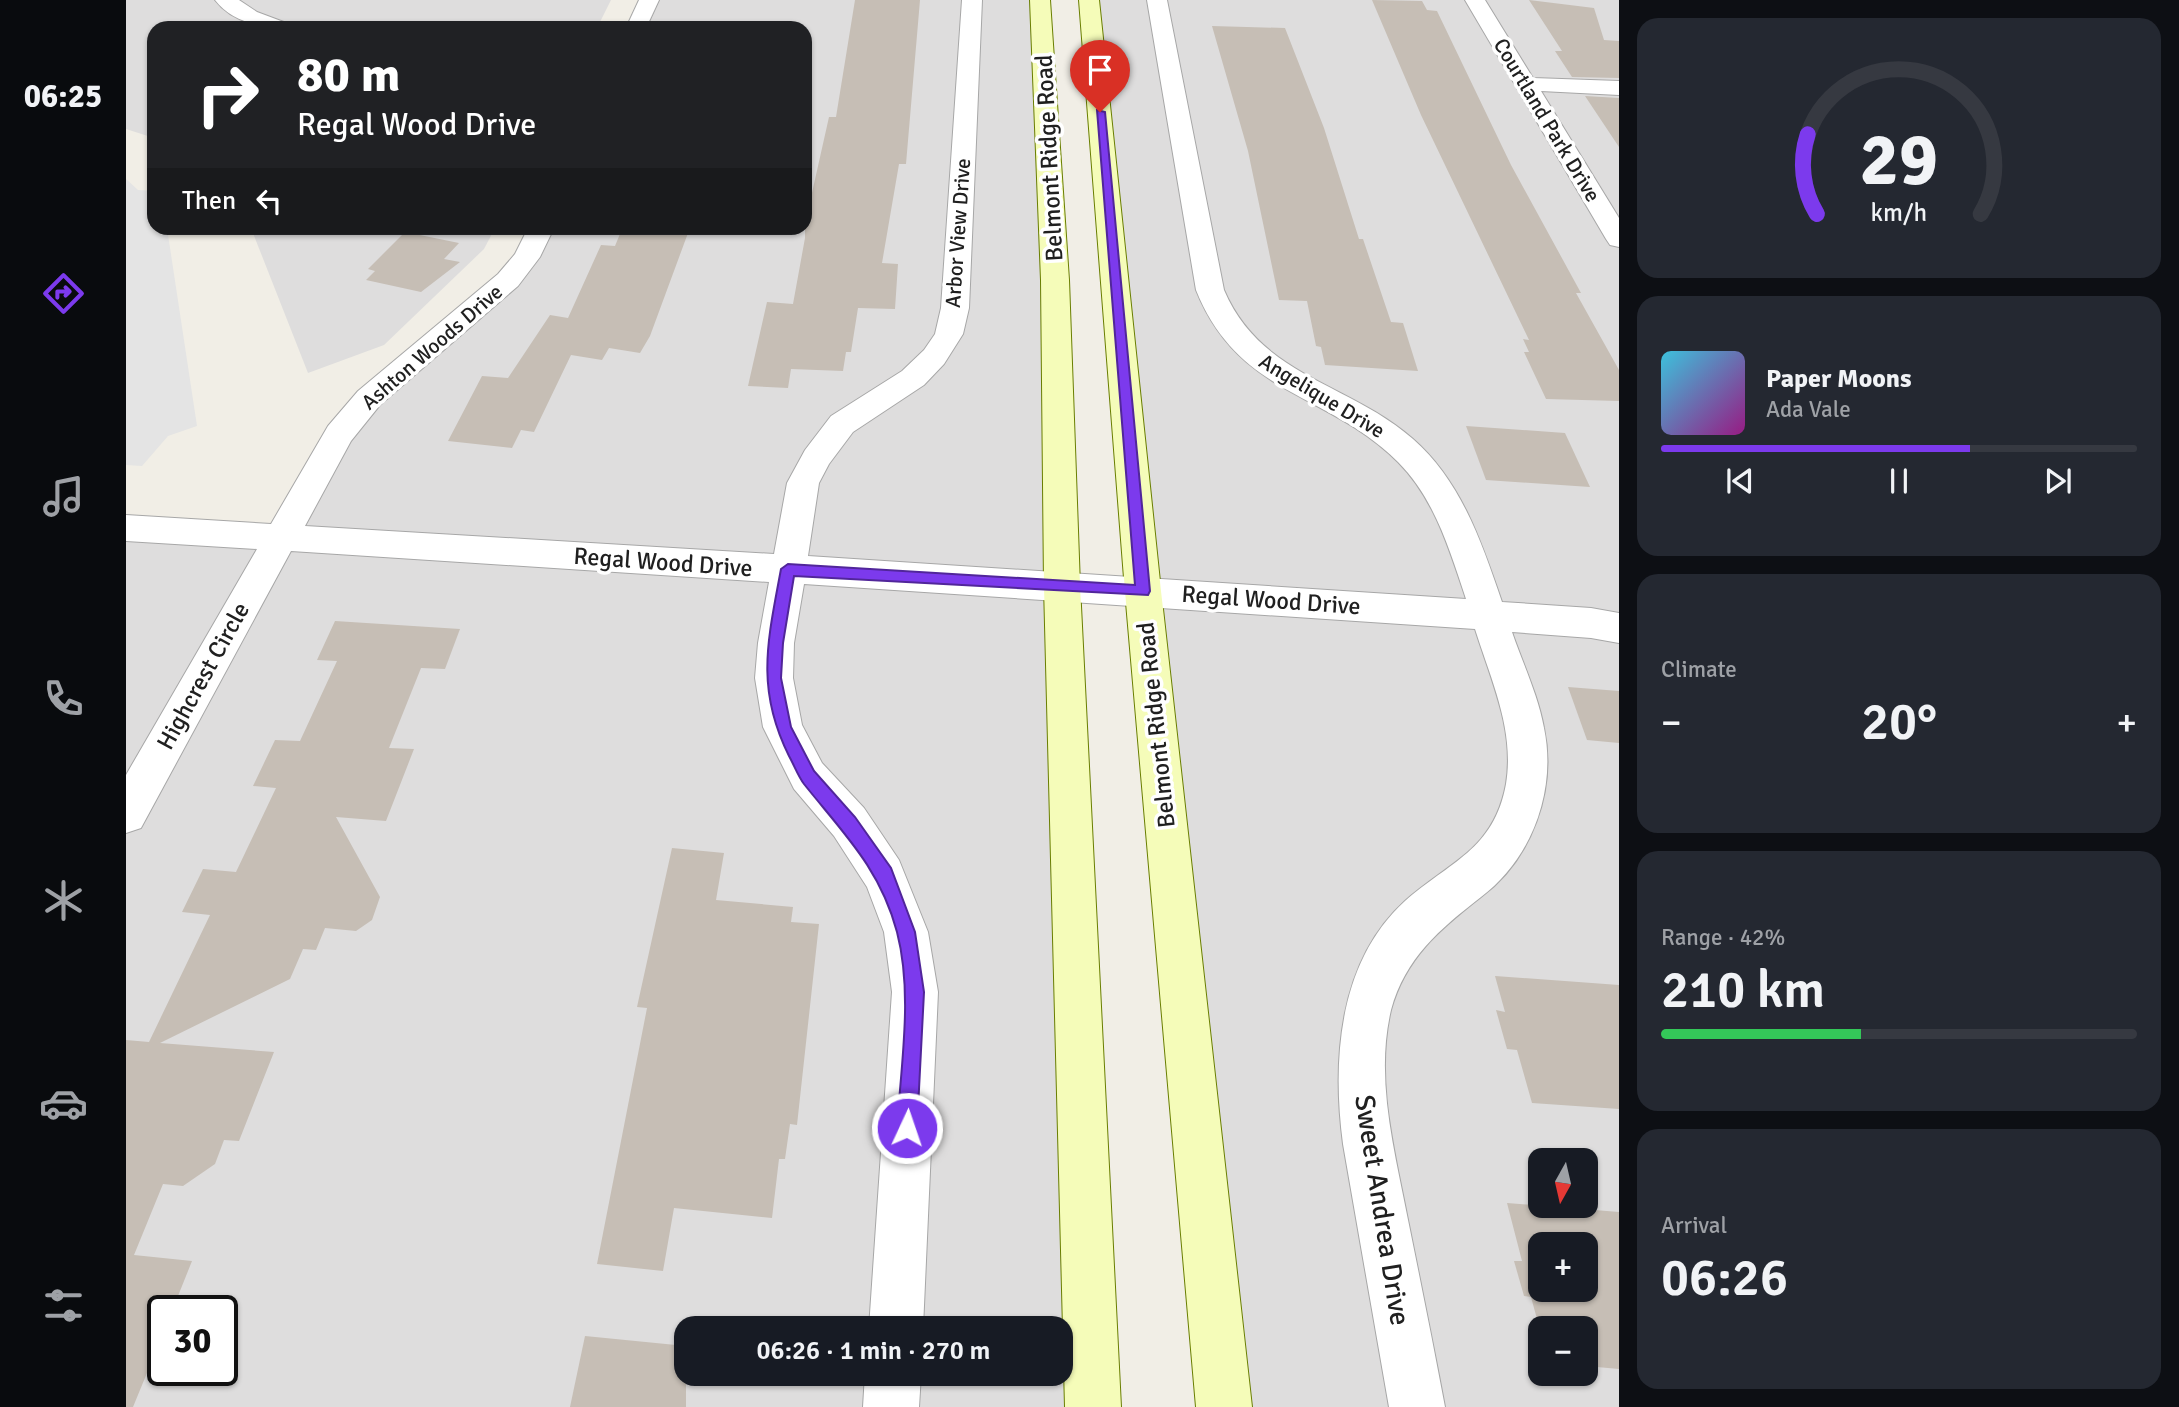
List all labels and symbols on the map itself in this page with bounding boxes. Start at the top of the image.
street label: Courtland Park Drive [1488,33,1606,207]
pin [1070,40,1130,112]
street label: Belmont Ridge Road [1029,54,1069,262]
street label: Arbor View Drive [940,157,976,309]
street label: Ashton Woods Drive [356,279,508,415]
street label: Angelique Drive [1254,348,1390,444]
street label: Regal Wood Drive [572,541,754,583]
street label: Regal Wood Drive [1180,579,1362,621]
street label: Highcrest Circle [150,597,256,755]
street label: Belmont Ridge Road [1130,621,1182,829]
position arrow [870,1091,944,1165]
street label: Sweet Andrea Drive [1347,1092,1417,1328]
north arrow [1528,1148,1598,1218]
speed limit sign: 30 [147,1295,238,1386]

